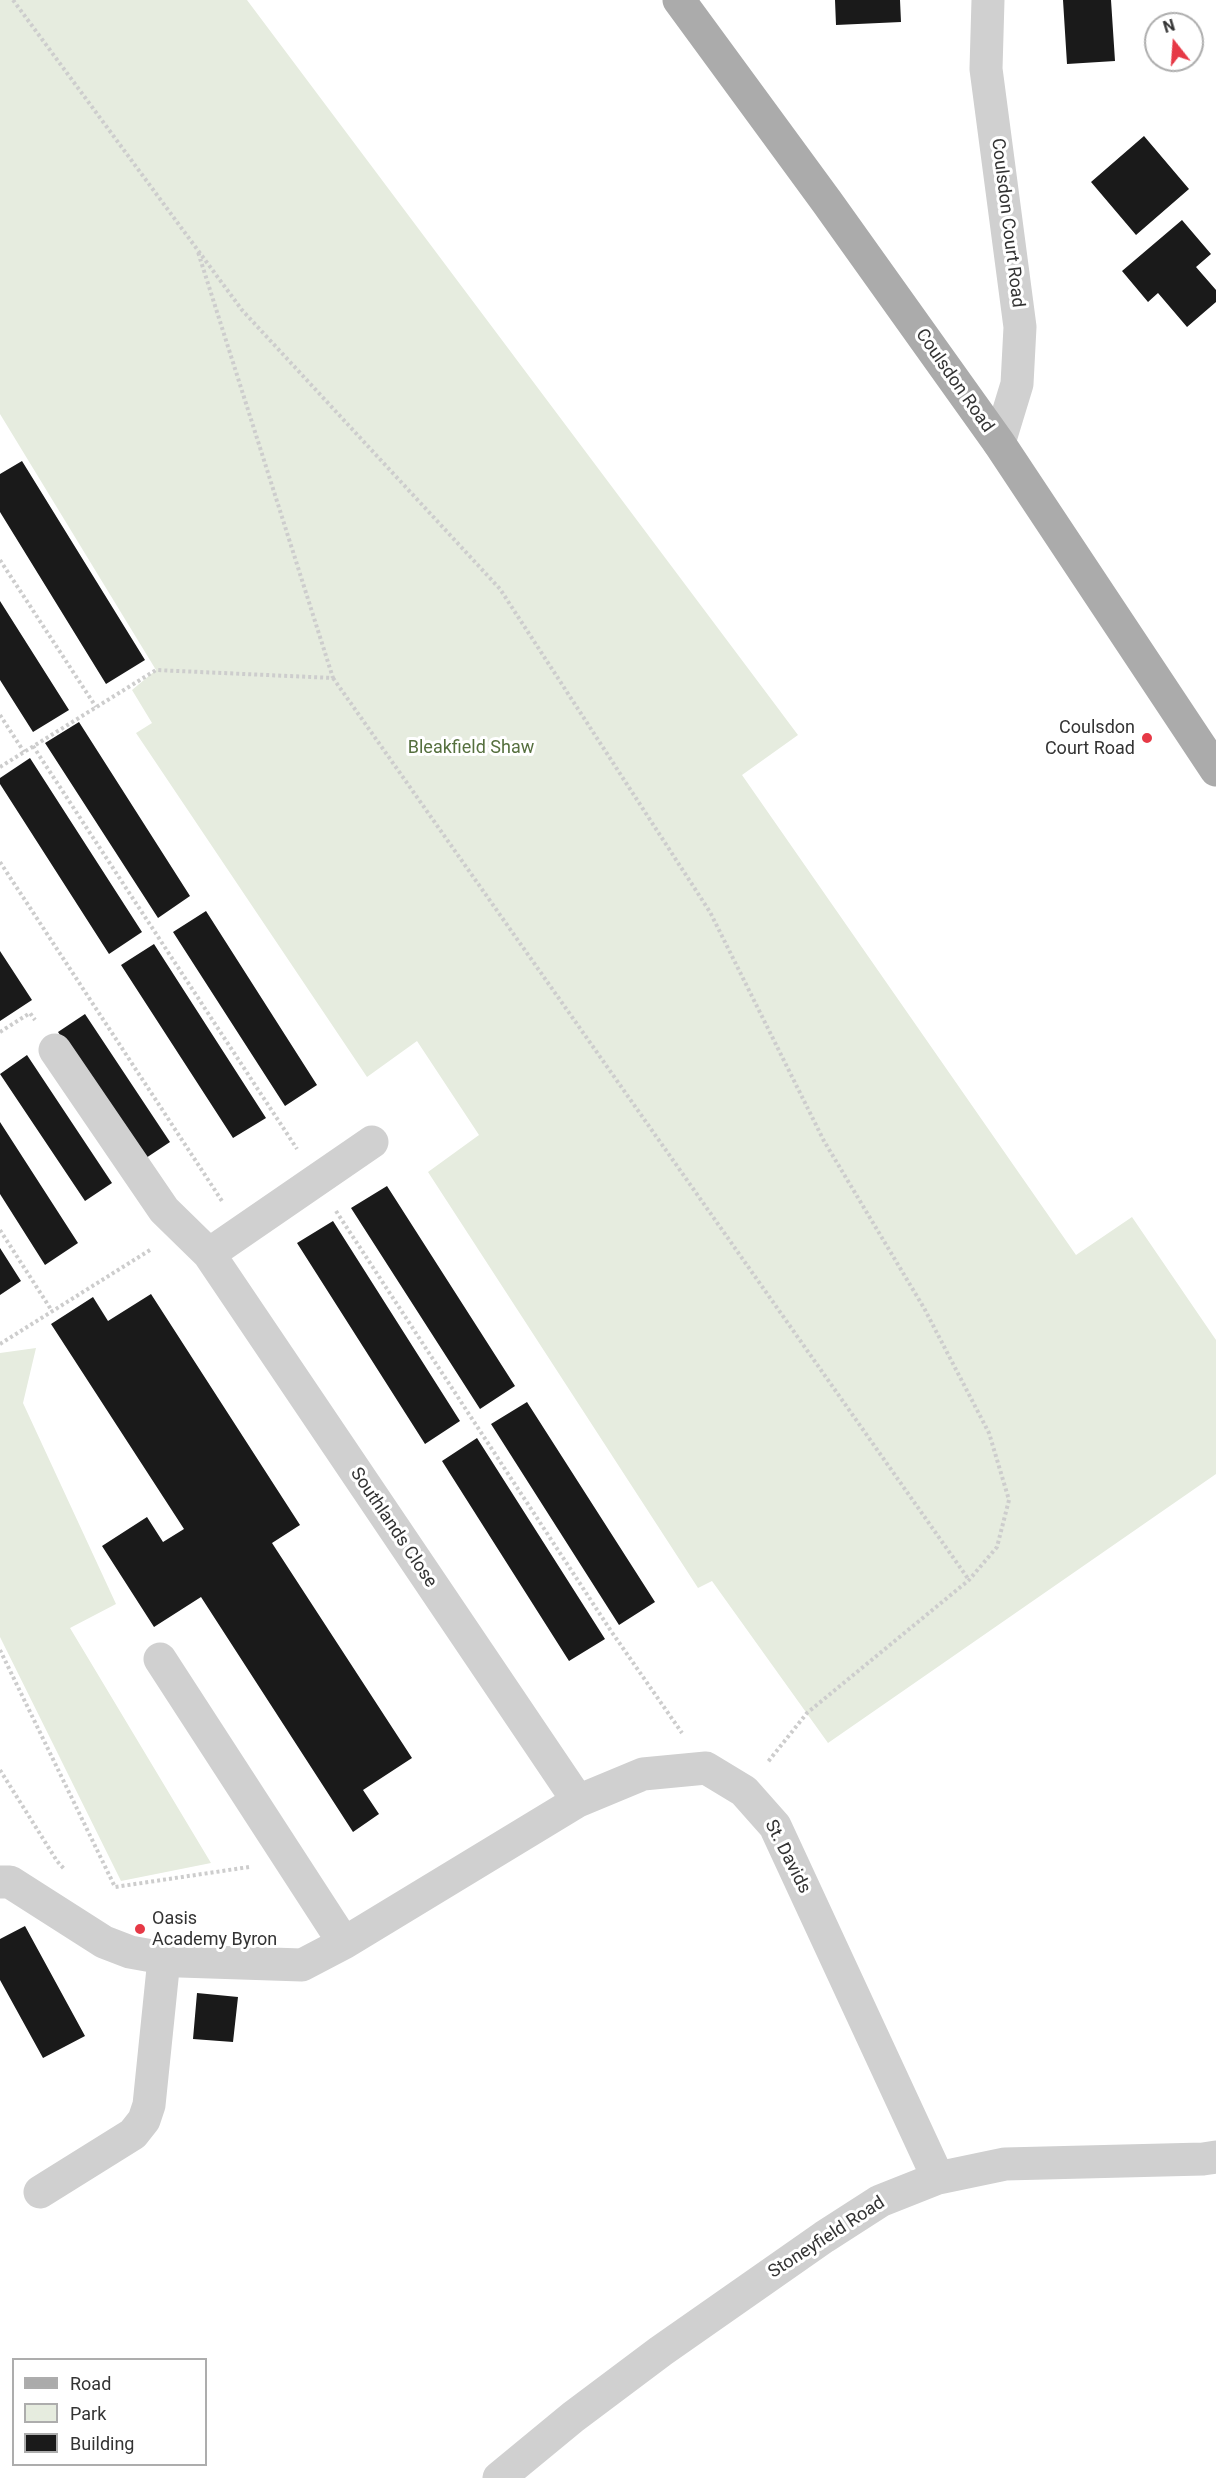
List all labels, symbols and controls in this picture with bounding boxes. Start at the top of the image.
north arrow [1144,12,1204,72]
text: N [1161,15,1177,37]
street label: Coulsdon Court Road [986,137,1028,309]
street label: Coulsdon Road [910,325,998,437]
place label: Coulsdon Court Road [1045,717,1135,760]
marker: Coulsdon Court Road [1140,731,1154,745]
park label: Bleakfield Shaw [408,737,534,759]
street label: Southlands Close [345,1464,441,1592]
street label: St. Davids [759,1817,815,1897]
place label: Oasis Academy Byron [152,1908,277,1950]
marker: Oasis Academy Byron [133,1922,147,1936]
street label: Stoneyfield Road [765,2192,889,2284]
legend [12,2358,207,2466]
text: Road [70,2373,111,2394]
text: Park [70,2403,106,2424]
text: Building [70,2433,134,2454]

